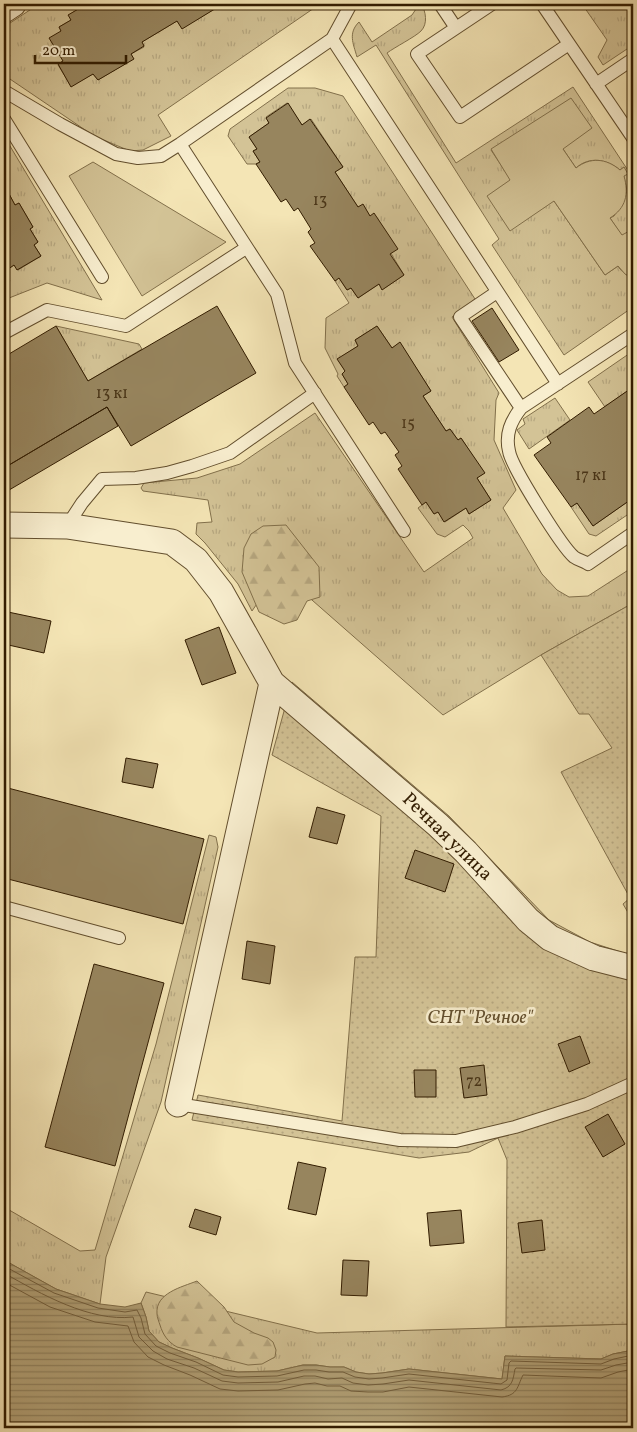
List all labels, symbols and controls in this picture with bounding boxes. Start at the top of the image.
scale bar [35,32,126,64]
text: 20 m [42,41,75,62]
house number: 13 [313,190,327,212]
house number: 13 к1 [96,383,128,405]
house number: 15 [401,413,415,435]
house number: 17 к1 [575,465,607,487]
street label: Речная улица [396,787,498,887]
park label: СНТ "Речное" [427,1005,534,1031]
house number: 72 [466,1071,482,1093]

